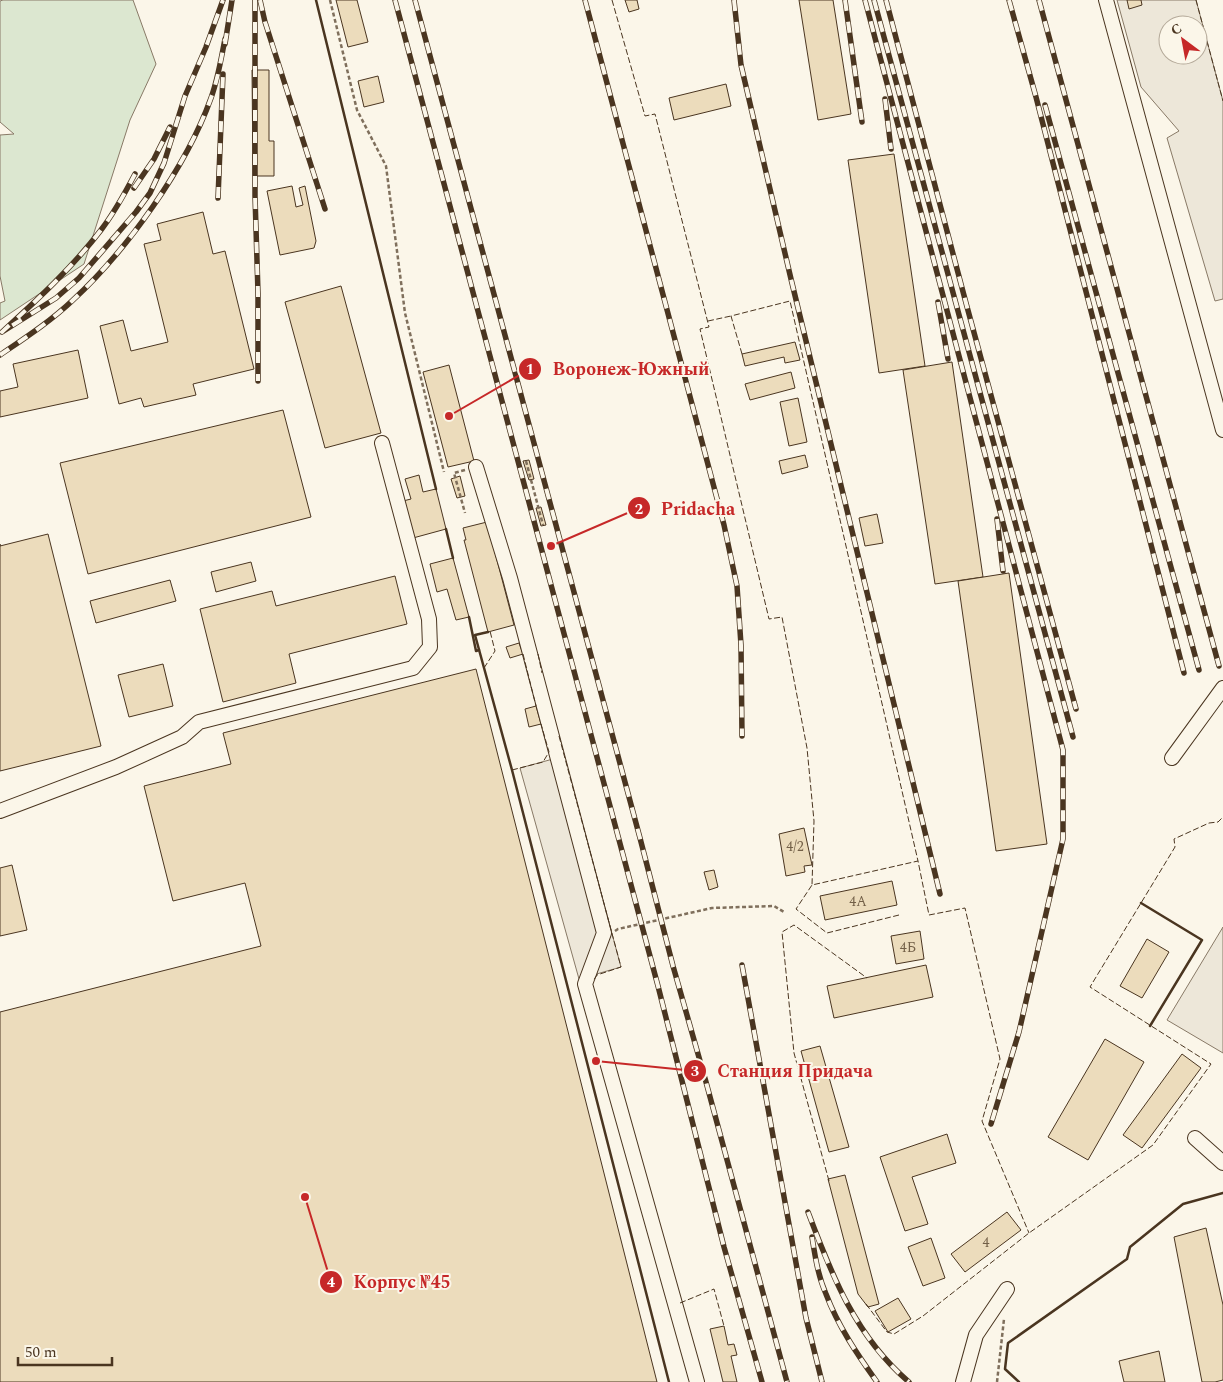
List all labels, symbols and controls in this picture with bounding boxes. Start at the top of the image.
north arrow [1158,15,1208,65]
text: С [1167,18,1186,41]
callout: Воронеж-Южный [518,352,720,385]
text: Воронеж-Южный [552,356,710,383]
text: 1 [526,358,534,381]
callout: Pridacha [626,492,746,525]
text: Pridacha [661,496,736,523]
text: 2 [635,498,643,521]
house number: 4/2 [786,836,804,857]
house number: 4А [849,891,867,912]
house number: 4Б [900,937,916,958]
callout: Станция Придача [683,1054,883,1087]
text: Станция Придача [717,1058,873,1085]
text: 3 [691,1060,699,1083]
house number: 4 [983,1232,990,1253]
callout: Корпус №45 [318,1265,461,1298]
text: Корпус №45 [353,1269,451,1296]
text: 4 [327,1271,336,1294]
scale bar [18,1334,111,1366]
text: 50 m [25,1341,57,1364]

